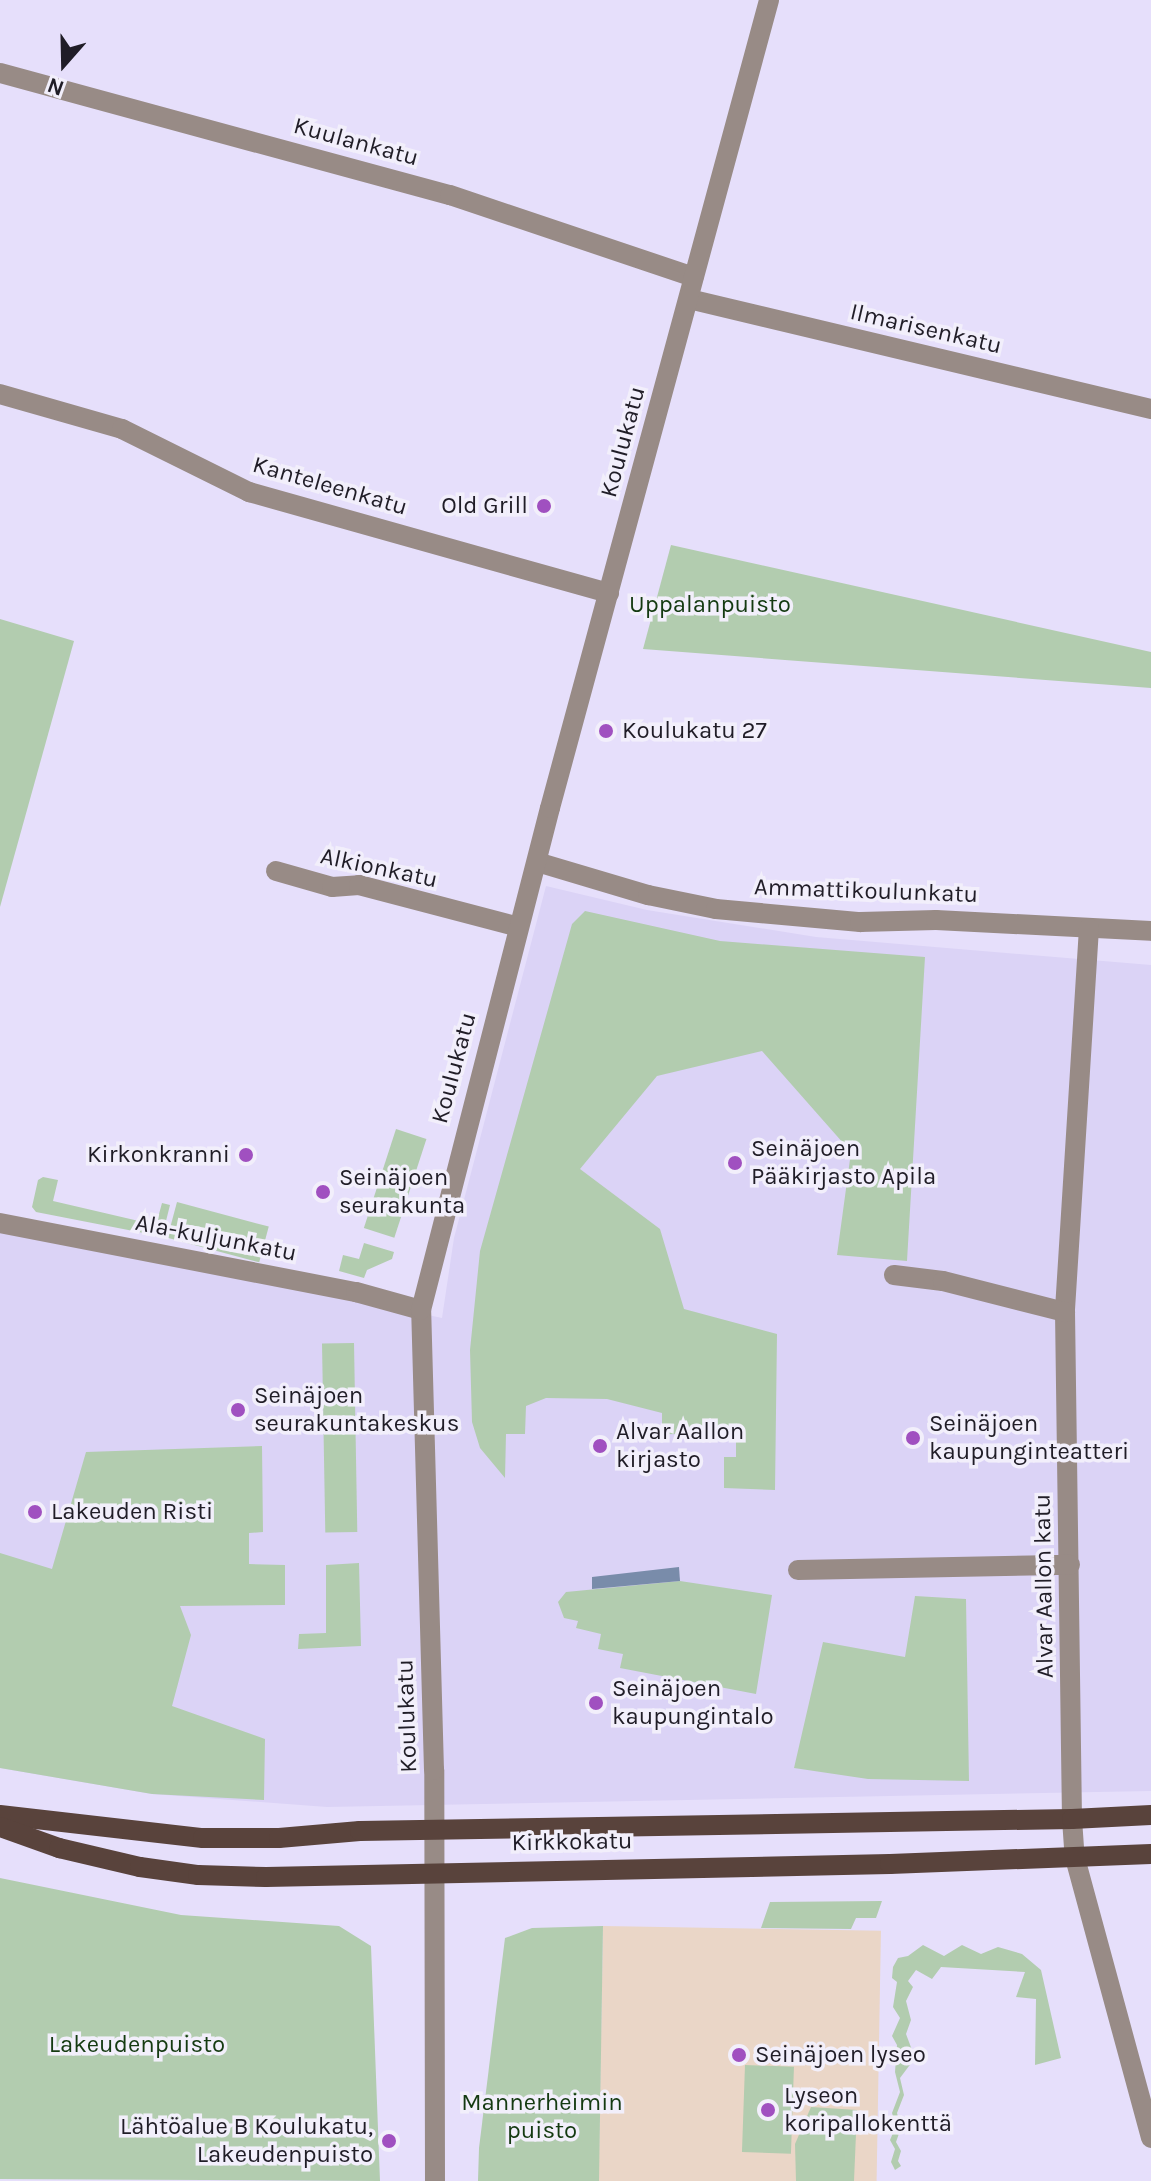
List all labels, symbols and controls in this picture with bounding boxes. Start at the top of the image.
north arrow [24,24,104,104]
text: N [44,72,68,101]
street label: Kuulankatu [290,111,422,173]
street label: Ilmarisenkatu [847,298,1005,360]
street label: Koulukatu [594,383,652,501]
street label: Kanteleenkatu [249,450,411,522]
place label: Old Grill [441,492,528,520]
marker: Old Grill [535,497,553,515]
park label: Uppalanpuisto [629,591,791,619]
place label: Koulukatu 27 [622,717,767,745]
marker: Koulukatu 27 [597,722,615,740]
street label: Alkionkatu [318,842,440,894]
street label: Ammattikoulunkatu [753,873,979,909]
street label: Koulukatu [425,1009,483,1127]
place label: Seinäjoen Pääkirjasto Apila [751,1135,936,1191]
place label: Kirkonkranni [87,1141,230,1169]
marker: Kirkonkranni [237,1146,255,1164]
marker: Seinäjoen Pääkirjasto Apila [726,1154,744,1172]
place label: Seinäjoen seurakunta [339,1164,465,1220]
marker: Seinäjoen seurakunta [314,1183,332,1201]
street label: Ala-kuljunkatu [133,1208,299,1268]
place label: Seinäjoen seurakuntakeskus [254,1382,459,1438]
marker: Seinäjoen seurakuntakeskus [229,1401,247,1419]
place label: Seinäjoen kaupunginteatteri [929,1410,1129,1466]
place label: Alvar Aallon kirjasto [616,1418,744,1474]
marker: Seinäjoen kaupunginteatteri [904,1429,922,1447]
marker: Alvar Aallon kirjasto [591,1437,609,1455]
street label: Alvar Aallon katu [1028,1494,1060,1678]
place label: Lakeuden Risti [51,1498,213,1526]
marker: Lakeuden Risti [26,1503,44,1521]
street label: Koulukatu [391,1659,423,1773]
place label: Seinäjoen kaupungintalo [612,1675,774,1731]
marker: Seinäjoen kaupungintalo [587,1694,605,1712]
street label: Kirkkokatu [511,1827,633,1857]
park label: Lakeudenpuisto [49,2031,225,2059]
place label: Seinäjoen lyseo [755,2041,926,2069]
marker: Seinäjoen lyseo [730,2046,748,2064]
place label: Lyseon koripallokenttä [784,2082,952,2138]
park label: Mannerheimin puisto [461,2089,623,2145]
marker: Lyseon koripallokenttä [759,2101,777,2119]
place label: Lähtöalue B Koulukatu, Lakeudenpuisto [120,2113,373,2169]
marker: Lähtöalue B Koulukatu, Lakeudenpuisto [380,2132,398,2150]

